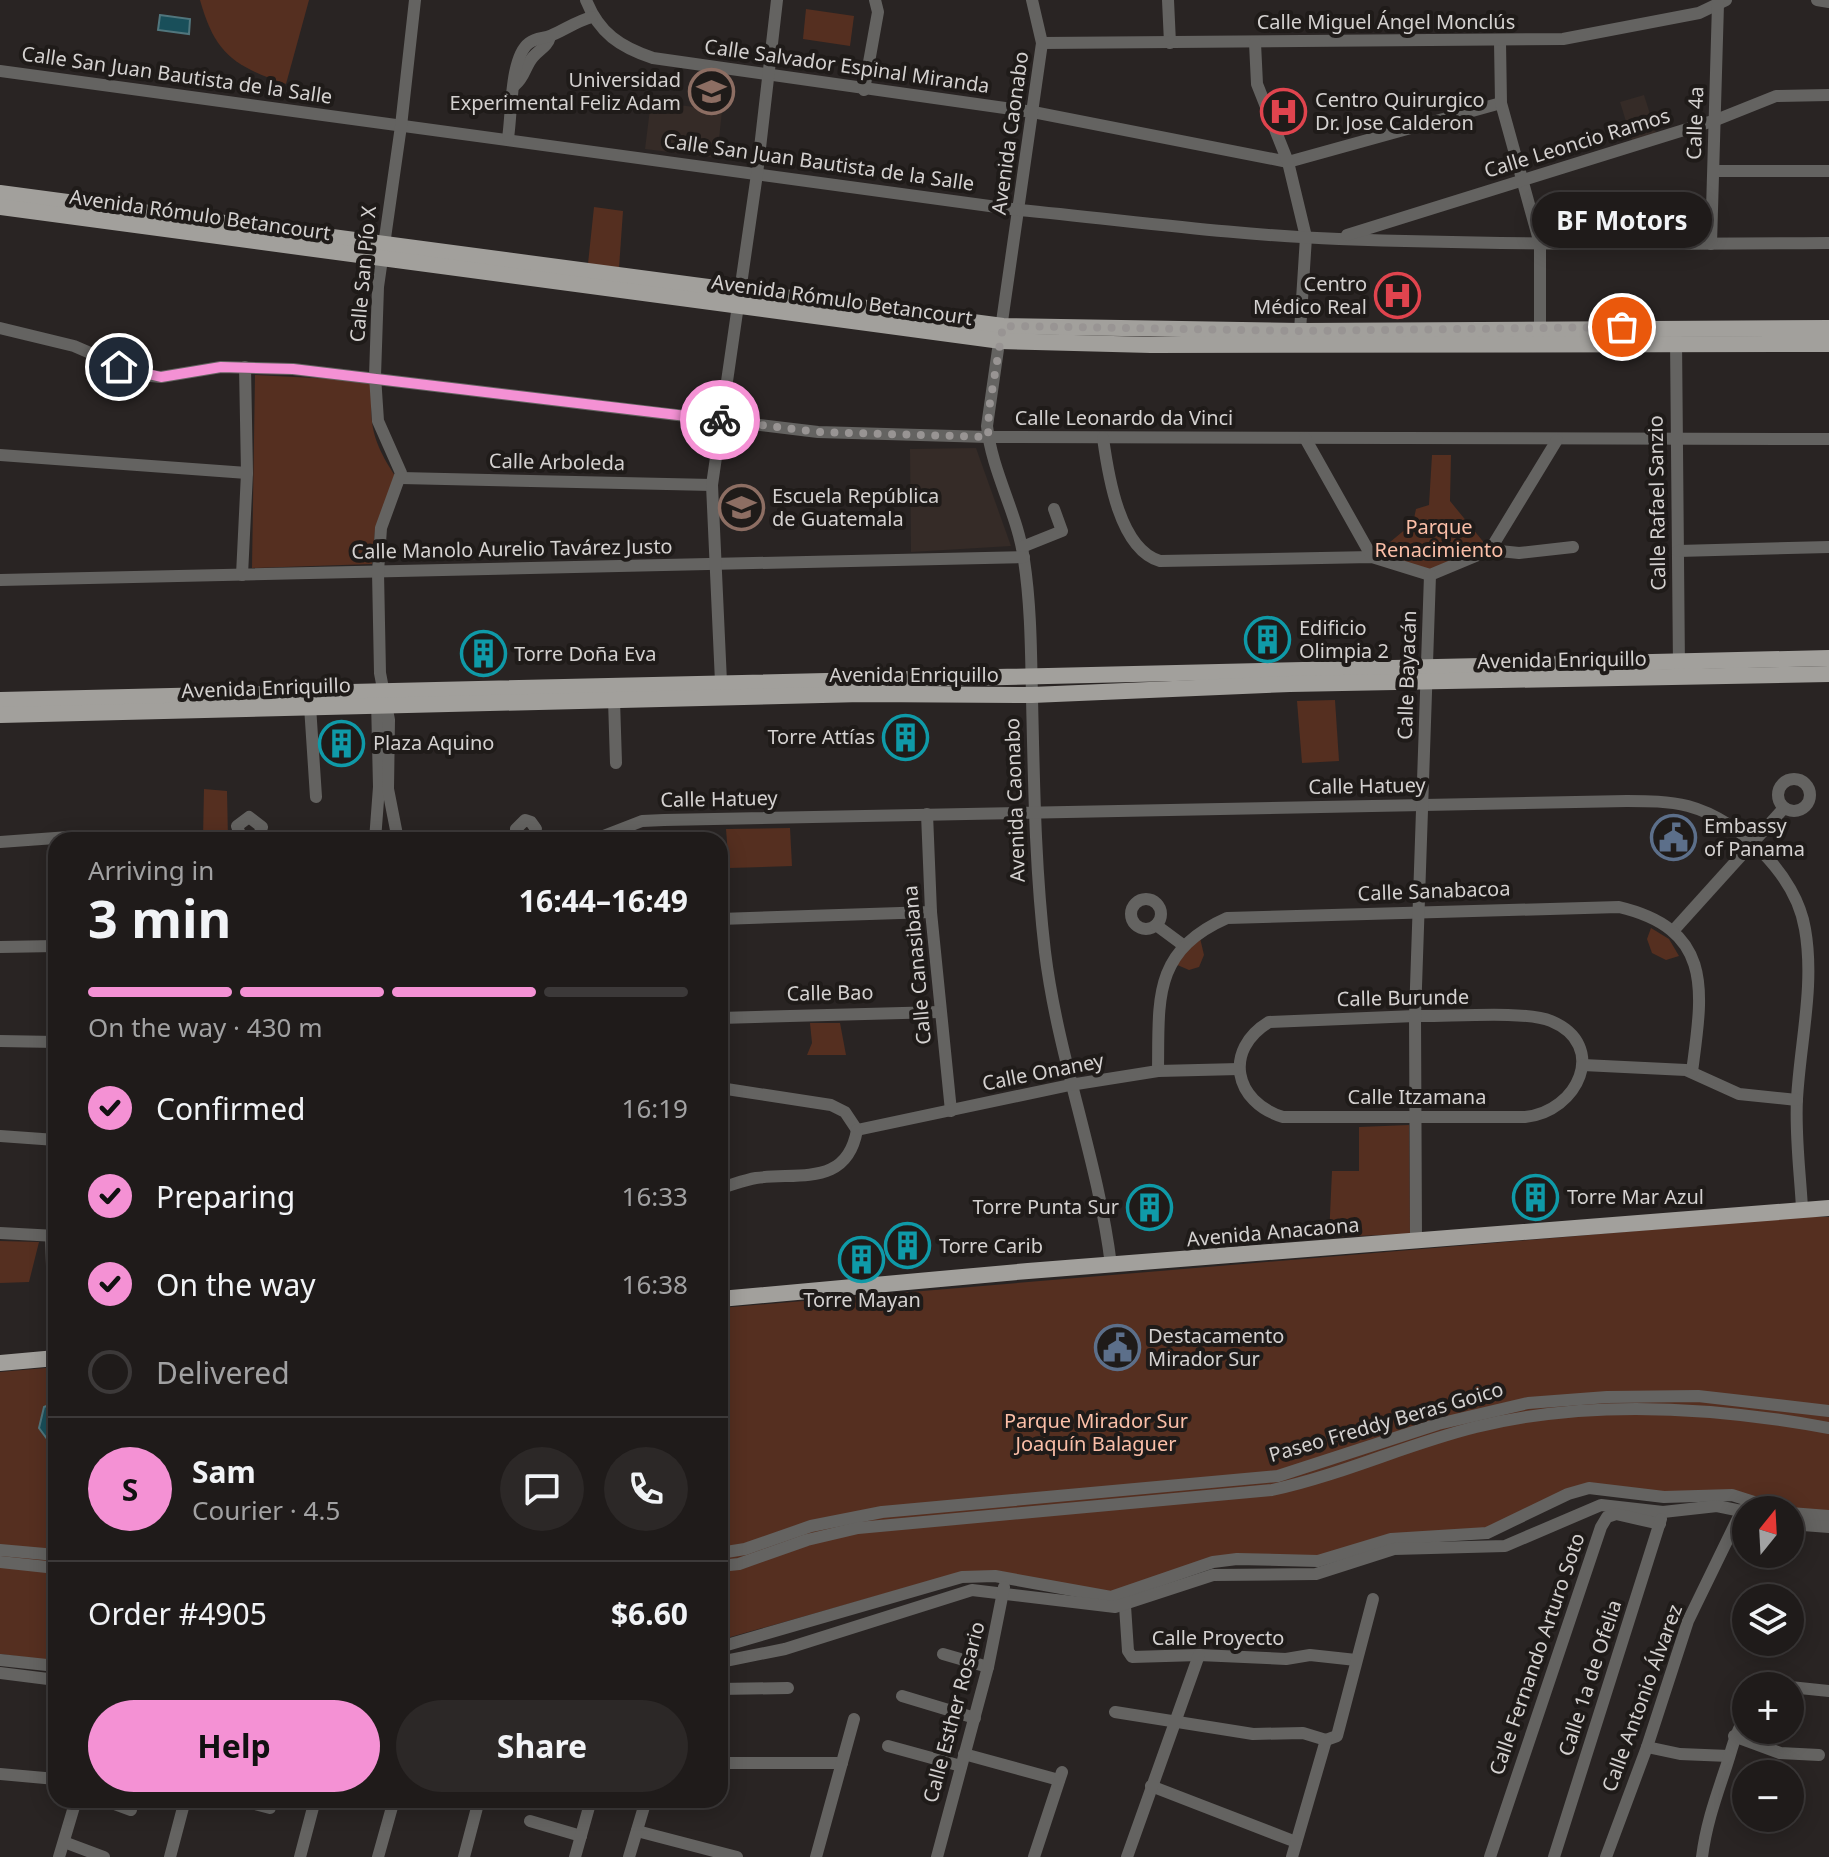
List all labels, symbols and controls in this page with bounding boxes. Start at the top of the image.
street label: Calle Miguel Ángel Monclús [1257,8,1515,35]
street label: Calle Salvador Espinal Miranda [703,32,991,99]
street label: Calle San Juan Bautista de la Salle [20,39,334,110]
street label: Avenida Caonabo [985,50,1034,216]
place label: Universidad Experimental Feliz Adam [450,66,681,116]
school or university icon: Universidad Experimental Feliz Adam [688,68,736,116]
place label: Centro Quirurgico Dr. Jose Calderon [1315,86,1485,136]
street label: Calle 4a [1680,86,1709,160]
hospital icon: Centro Quirurgico Dr. Jose Calderon [1260,87,1308,135]
street label: Calle Leoncio Ramos [1481,101,1673,184]
street label: Calle San Juan Bautista de la Salle [662,126,976,197]
street label: Avenida Rómulo Betancourt [68,183,332,246]
callout: BF Motors [1532,191,1712,247]
text: BF Motors [1556,202,1688,238]
street label: Calle San Pío X [343,204,382,343]
street label: Avenida Rómulo Betancourt [710,268,974,331]
place label: Centro Médico Real [1253,270,1367,320]
hospital icon: Centro Médico Real [1374,272,1422,320]
pin [1588,293,1656,361]
icon: bag [1600,305,1644,349]
pin [85,333,153,401]
icon: home [97,345,141,389]
courier [680,380,760,460]
icon: bike [698,398,742,442]
street label: Calle Leonardo da Vinci [1015,404,1233,431]
street label: Calle Rafael Sanzio [1641,415,1672,591]
street label: Calle Arboleda [489,447,625,476]
place label: Escuela República de Guatemala [772,482,939,532]
school or university icon: Escuela República de Guatemala [717,483,765,531]
park label: Parque Renacimiento [1375,513,1503,563]
street label: Calle Manolo Aurelio Tavárez Justo [351,532,673,565]
street label: Calle Bayacán [1391,610,1422,740]
place label: Edificio Olimpia 2 [1299,614,1389,664]
building icon: Edificio Olimpia 2 [1244,616,1292,664]
building icon: Torre Doña Eva [459,630,507,678]
place label: Torre Doña Eva [514,640,656,667]
street label: Avenida Enriquillo [1477,645,1647,674]
street label: Avenida Enriquillo [829,661,999,688]
street label: Avenida Enriquillo [181,671,351,704]
building icon: Torre Attías [882,713,930,761]
street label: Avenida Caonabo [998,717,1031,883]
building icon: Plaza Aquino [318,719,366,767]
place label: Torre Attías [767,723,875,750]
place label: Plaza Aquino [373,729,494,756]
street label: Calle Hatuey [1308,771,1427,800]
street label: Calle Hatuey [660,784,779,813]
place label: Embassy of Panama [1704,812,1805,862]
public building icon: Embassy of Panama [1649,814,1697,862]
text: Arriving in [88,852,214,888]
street label: Calle Sanabacoa [1357,874,1511,907]
text: 16:44–16:49 [519,880,688,921]
text: 3 min [88,882,231,953]
street label: Calle Canasibana [896,884,937,1046]
street label: Calle Bao [786,978,874,1007]
street label: Calle Burunde [1336,983,1470,1012]
text: On the way · 430 m [88,1009,322,1045]
street label: Calle Onaney [980,1046,1107,1097]
street label: Calle Itzamana [1348,1083,1486,1110]
icon: check [88,1086,132,1130]
text: Confirmed [156,1088,306,1129]
text: 16:19 [622,1090,688,1126]
building icon: Torre Mar Azul [1512,1173,1560,1221]
icon: check [88,1174,132,1218]
text: Preparing [156,1176,295,1217]
text: 16:33 [622,1178,688,1214]
building icon: Torre Punta Sur [1126,1183,1174,1231]
place label: Torre Mar Azul [1567,1183,1704,1210]
place label: Torre Punta Sur [973,1193,1119,1220]
street label: Avenida Anacaona [1185,1211,1360,1253]
building icon: Torre Carib [884,1222,932,1270]
place label: Torre Carib [939,1232,1043,1259]
building icon: Torre Mayan [838,1236,886,1284]
icon: check [88,1262,132,1306]
text: On the way [156,1264,316,1305]
text: 16:38 [622,1266,688,1302]
place label: Torre Mayan [803,1286,921,1313]
place label: Destacamento Mirador Sur [1148,1322,1284,1372]
public building icon: Destacamento Mirador Sur [1093,1323,1141,1371]
text: Delivered [156,1352,290,1393]
street label: Paseo Freddy Beras Goico [1266,1375,1506,1468]
park label: Parque Mirador Sur Joaquín Balaguer [1004,1407,1188,1457]
button: chat [500,1447,584,1531]
button: phone [604,1447,688,1531]
text: Sam [192,1451,256,1492]
text: S [122,1469,138,1510]
text: Courier · 4.5 [192,1492,340,1528]
north arrow [1732,1496,1804,1568]
map controls [1732,1496,1804,1832]
street label: Calle Fernando Arturo Soto [1482,1529,1591,1778]
button: layers [1732,1584,1804,1656]
text: Order #4905 [88,1593,267,1634]
text: $6.60 [611,1593,688,1634]
street label: Calle 1a de Ofelia [1552,1596,1627,1759]
street label: Calle Antonio Álvarez [1595,1600,1688,1795]
street label: Calle Esther Rosario [916,1618,991,1805]
street label: Calle Proyecto [1152,1624,1284,1651]
button: + [1732,1672,1804,1744]
button: Help [88,1700,380,1792]
button: Share [396,1700,688,1792]
button: − [1732,1760,1804,1832]

